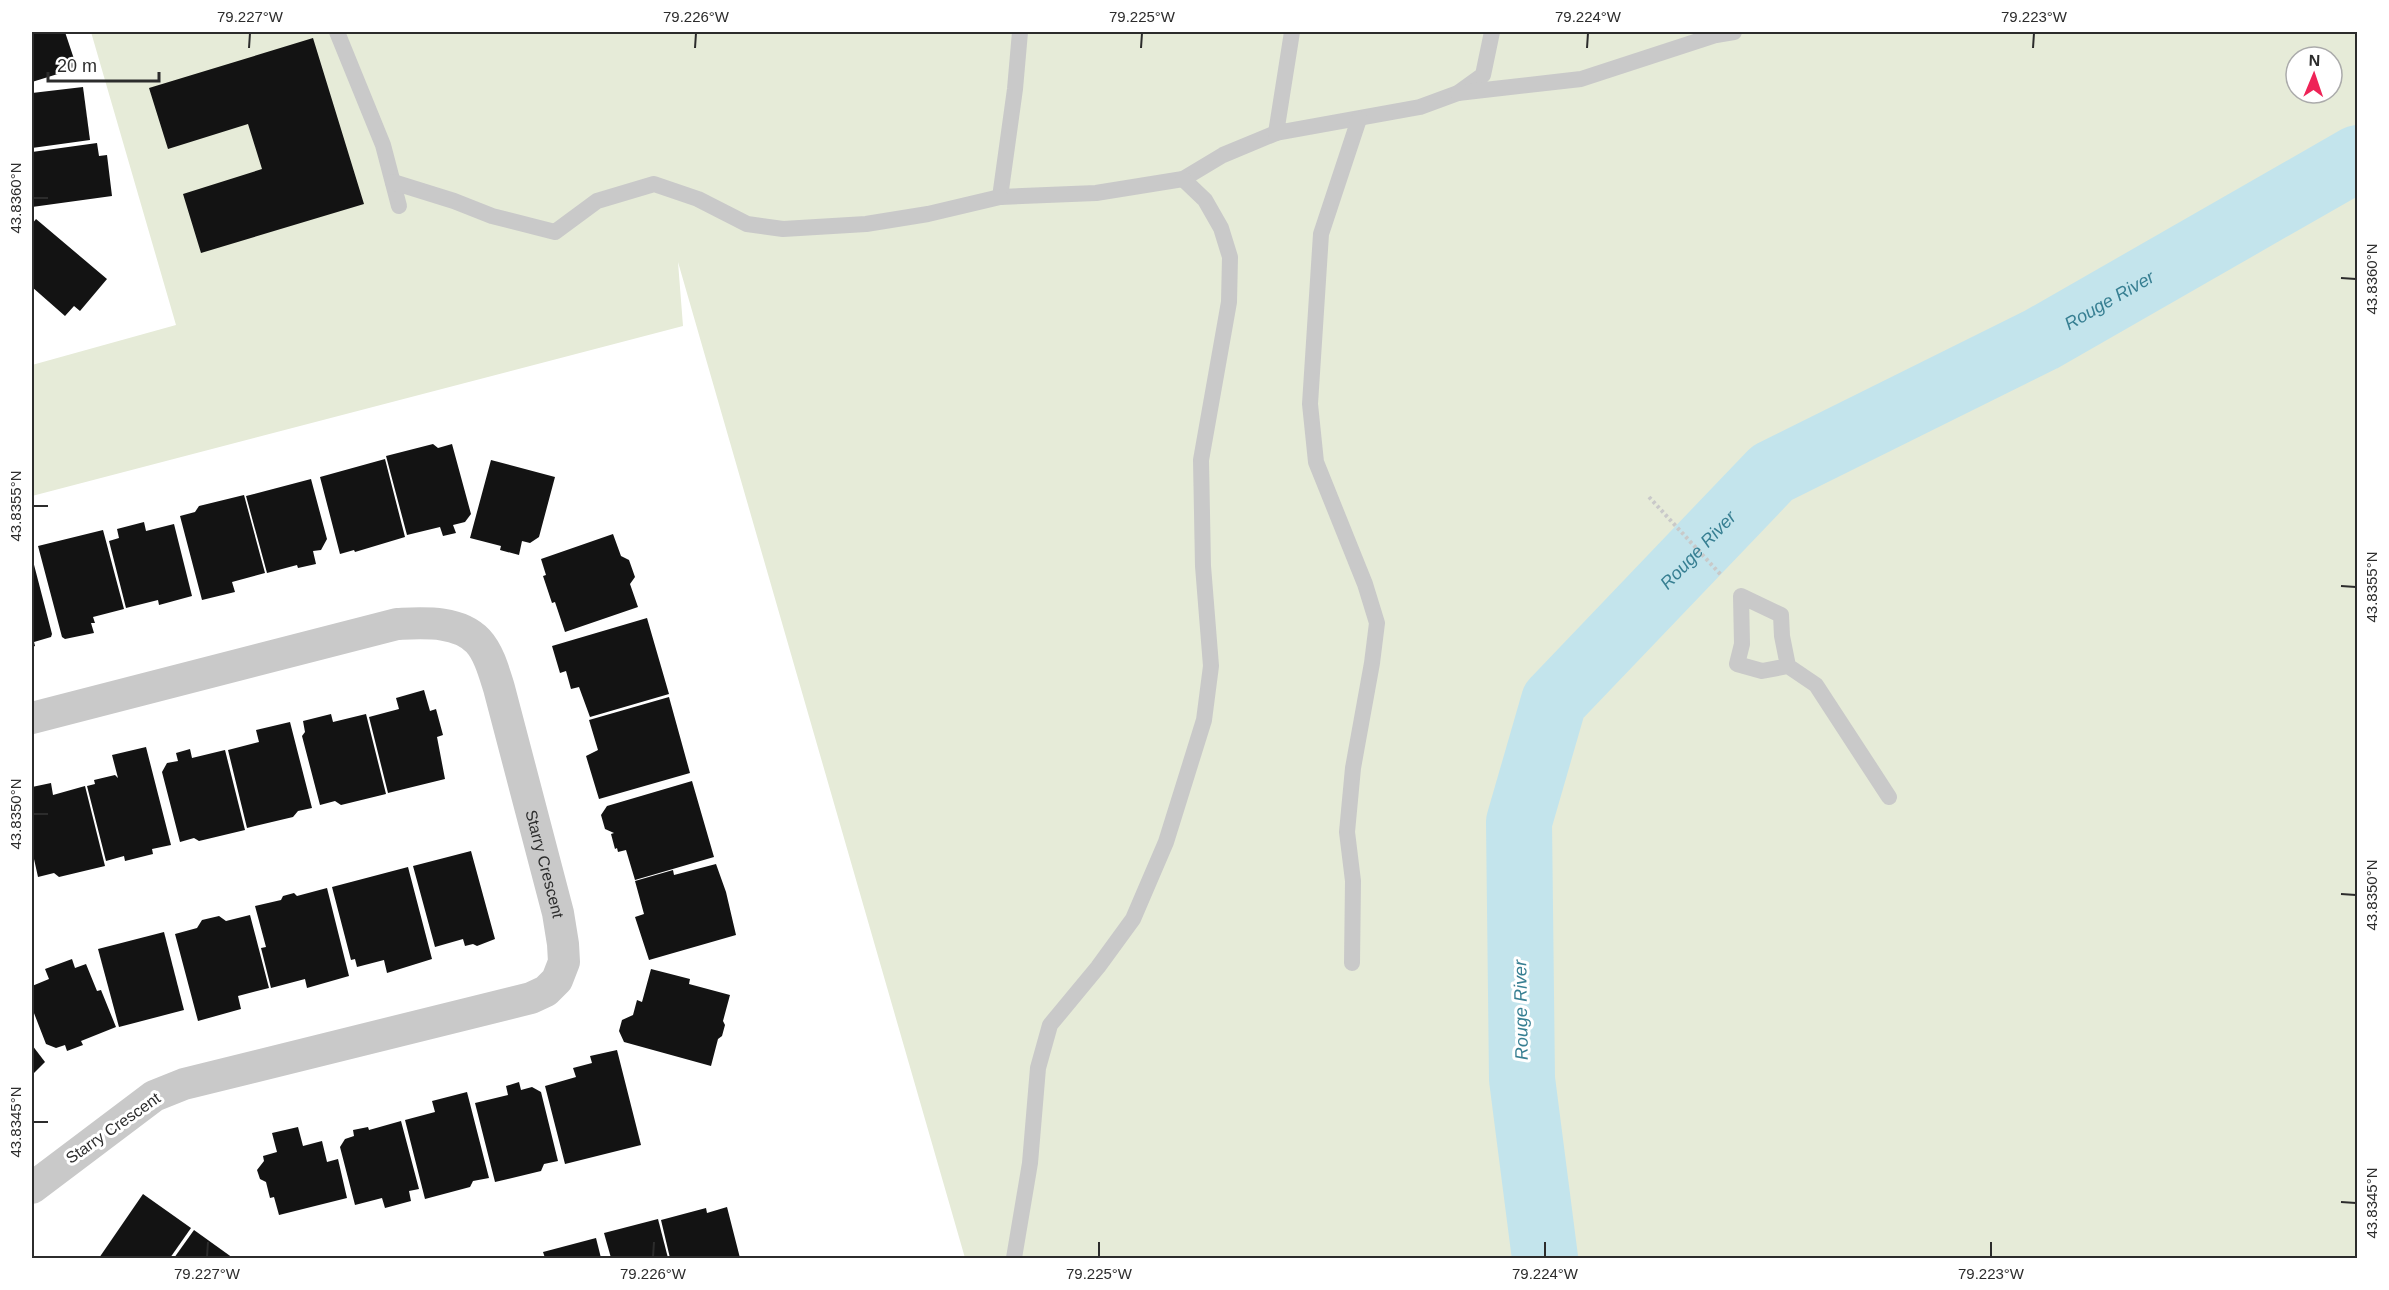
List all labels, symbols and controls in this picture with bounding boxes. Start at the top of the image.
text: 79.227°W [217,8,284,25]
text: 79.226°W [663,8,730,25]
text: 79.225°W [1109,8,1176,25]
text: 79.224°W [1555,8,1622,25]
text: 79.223°W [2001,8,2068,25]
scale bar [48,45,159,83]
north arrow [2284,45,2344,105]
text: N [2308,52,2321,69]
text: 20 m [57,56,97,76]
text: 43.8360°N [7,162,24,234]
text: 43.8360°N [2363,243,2380,315]
water label: Rouge River [2061,266,2159,334]
text: 43.8355°N [7,470,24,542]
water label: Rouge River [1656,506,1741,593]
text: 43.8355°N [2363,551,2380,623]
text: 43.8350°N [7,778,24,850]
street label: Starry Crescent [523,808,567,920]
text: 43.8350°N [2363,859,2380,931]
water label: Rouge River [1510,959,1532,1060]
text: 43.8345°N [7,1086,24,1158]
street label: Starry Crescent [63,1089,164,1167]
text: 43.8345°N [2363,1167,2380,1239]
text: 79.227°W [174,1265,241,1282]
text: 79.226°W [620,1265,687,1282]
text: 79.225°W [1066,1265,1133,1282]
text: 79.224°W [1512,1265,1579,1282]
text: 79.223°W [1958,1265,2025,1282]

